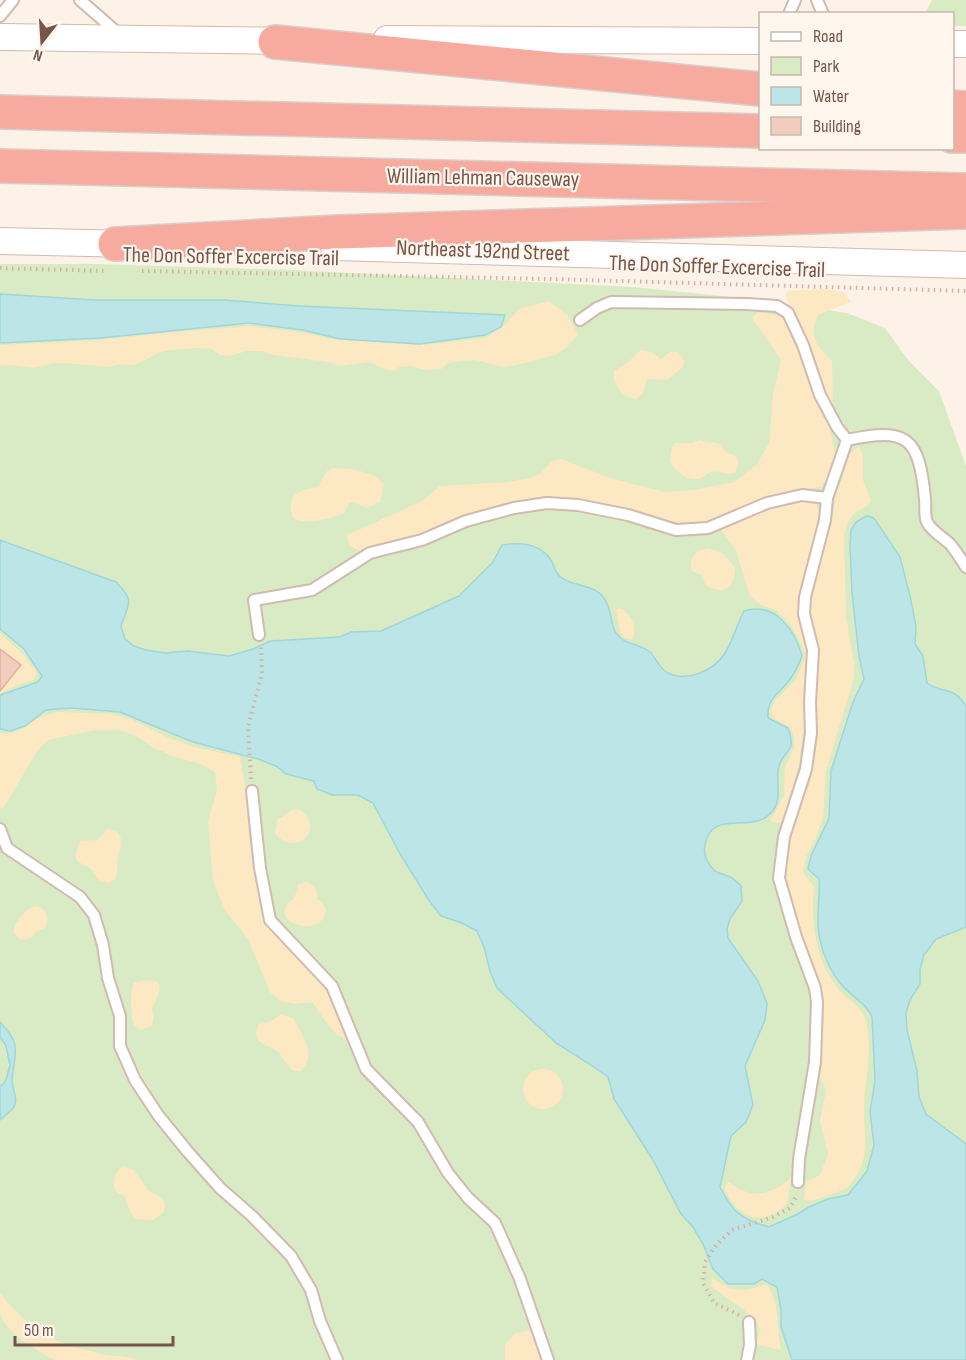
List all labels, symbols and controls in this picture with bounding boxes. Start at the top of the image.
north arrow [12,12,72,72]
legend [759,12,954,150]
text: Road [813,26,843,47]
text: N [31,45,45,65]
text: Park [813,56,839,77]
text: Water [813,86,849,107]
text: Building [813,116,861,137]
street label: William Lehman Causeway [387,163,580,193]
street label: Northeast 192nd Street [396,234,570,268]
street label: The Don Soffer Excercise Trail [123,242,339,272]
street label: The Don Soffer Excercise Trail [609,250,825,284]
scale bar [15,1309,172,1347]
text: 50 m [24,1320,54,1341]

